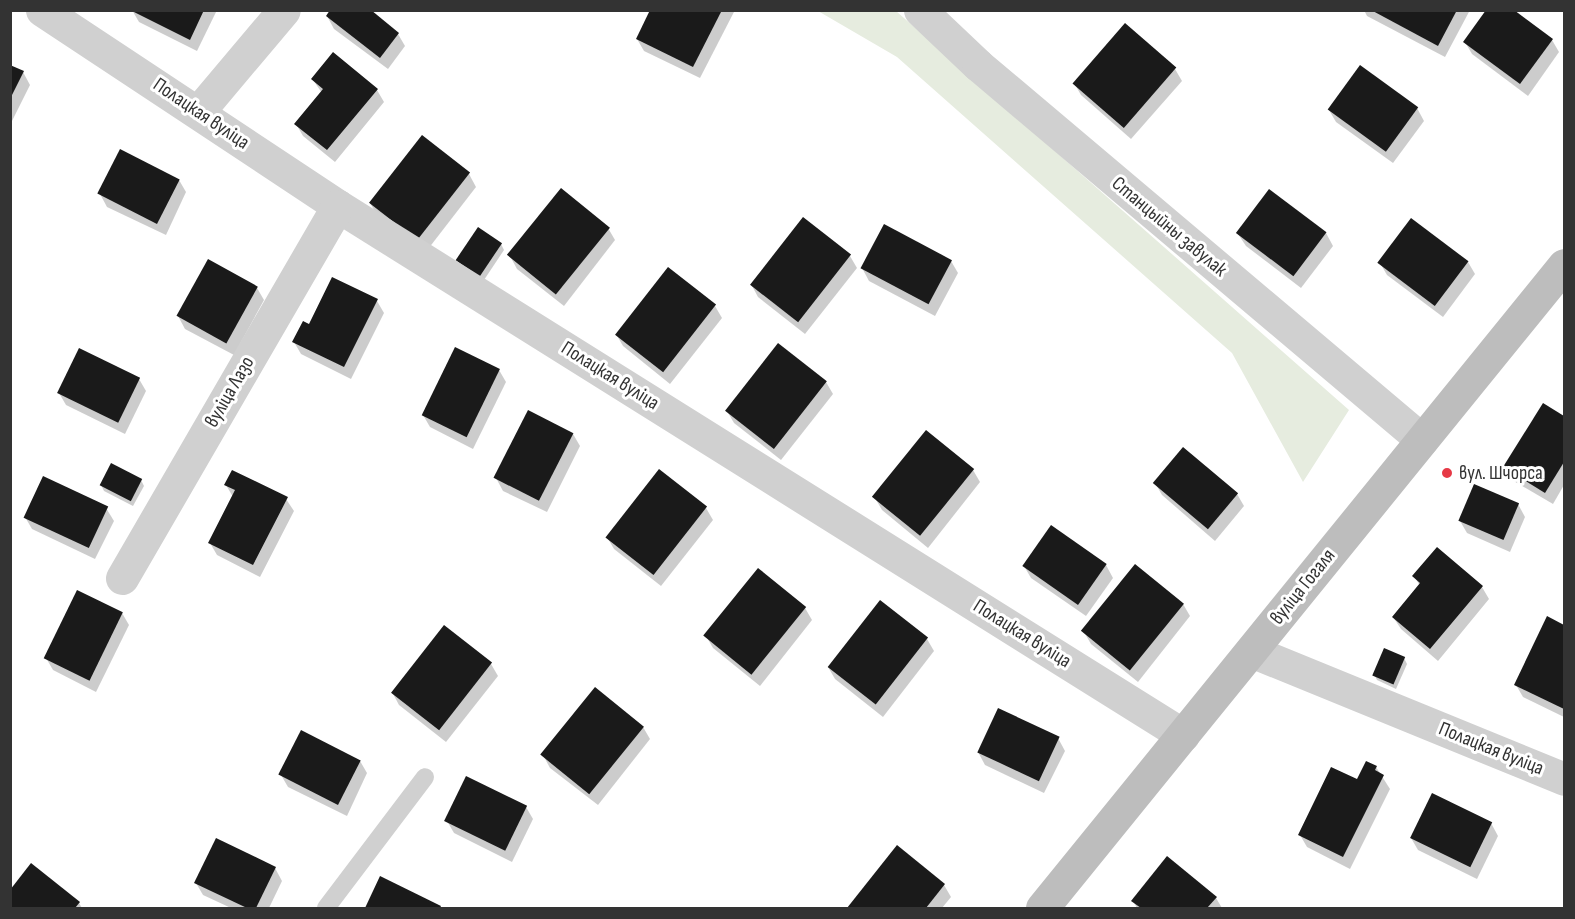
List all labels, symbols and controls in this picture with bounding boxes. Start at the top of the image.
street label: Полацкая вуліца [148,73,254,155]
street label: Станцыйны завулак [1107,172,1231,282]
street label: Полацкая вуліца [557,336,663,416]
street label: вуліца Лазо [200,352,260,432]
place label: вул. Шчорса [1459,461,1543,485]
marker: вул. Шчорса [1440,466,1454,480]
street label: вуліца Гогаля [1265,544,1341,630]
street label: Полацкая вуліца [969,594,1075,674]
street label: Полацкая вуліца [1435,717,1547,781]

